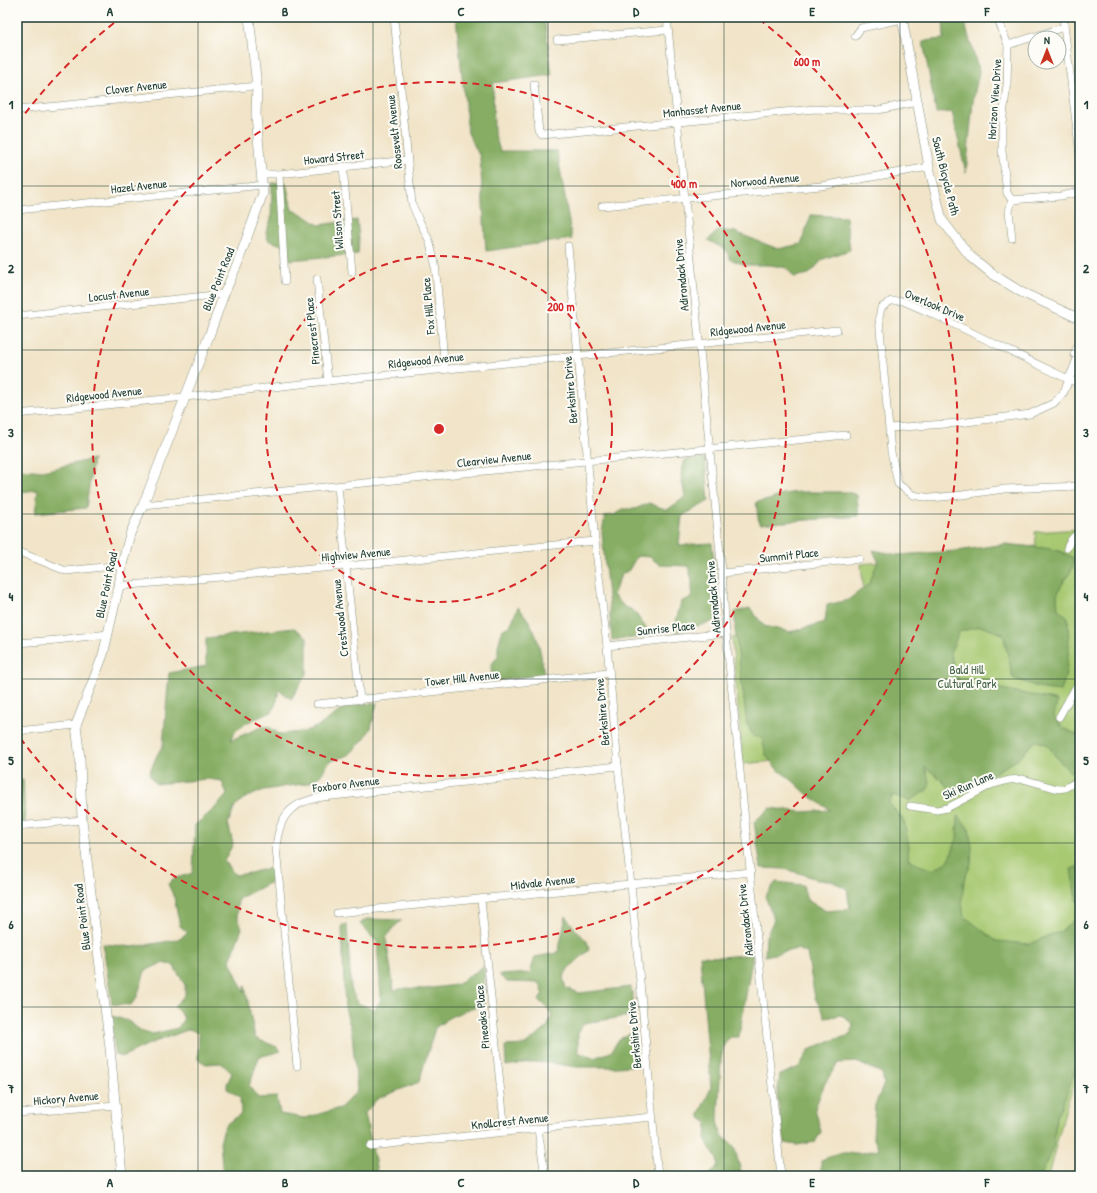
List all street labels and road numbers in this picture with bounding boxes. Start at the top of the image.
street label: Horizon View Drive [983,58,1005,140]
street label: Clover Avenue [104,75,168,99]
street label: Roosevelt Avenue [382,94,406,170]
street label: Manhasset Avenue [662,96,742,122]
street label: South Bicycle Path [928,135,964,217]
street label: Howard Street [303,145,366,169]
street label: Norwood Avenue [730,169,800,191]
street label: Hazel Avenue [110,175,168,197]
street label: Wilson Street [326,189,348,250]
street label: Adirondack Drive [669,238,693,312]
street label: Blue Point Road [198,245,239,313]
street label: Fox Hill Place [417,277,439,336]
street label: Locust Avenue [88,282,150,306]
street label: Overlook Drive [902,285,968,325]
street label: Pinecrest Place [300,296,324,365]
street label: Ridgewood Avenue [709,316,787,340]
street label: Ridgewood Avenue [387,348,465,372]
street label: Berkshire Drive [559,355,581,424]
street label: Ridgewood Avenue [65,382,143,406]
street label: Clearview Avenue [456,447,532,471]
street label: Highview Avenue [321,542,392,566]
street label: Summit Place [759,543,820,567]
street label: Blue Point Road [91,550,121,619]
street label: Adirondack Drive [701,560,725,634]
street label: Crestwood Avenue [327,578,353,658]
street label: Sunrise Place [636,616,696,640]
street label: Tower Hill Avenue [424,666,500,690]
street label: Berkshire Drive [591,677,613,746]
street label: Ski Run Lane [940,766,996,804]
street label: Foxboro Avenue [311,771,381,797]
street label: Midvale Avenue [510,870,577,894]
street label: Blue Point Road [69,882,95,951]
street label: Adirondack Drive [733,883,757,957]
street label: Pineoaks Place [470,984,494,1050]
street label: Berkshire Drive [623,1000,645,1069]
street label: Hickory Avenue [33,1087,100,1109]
street label: Knollcrest Avenue [470,1108,550,1134]

